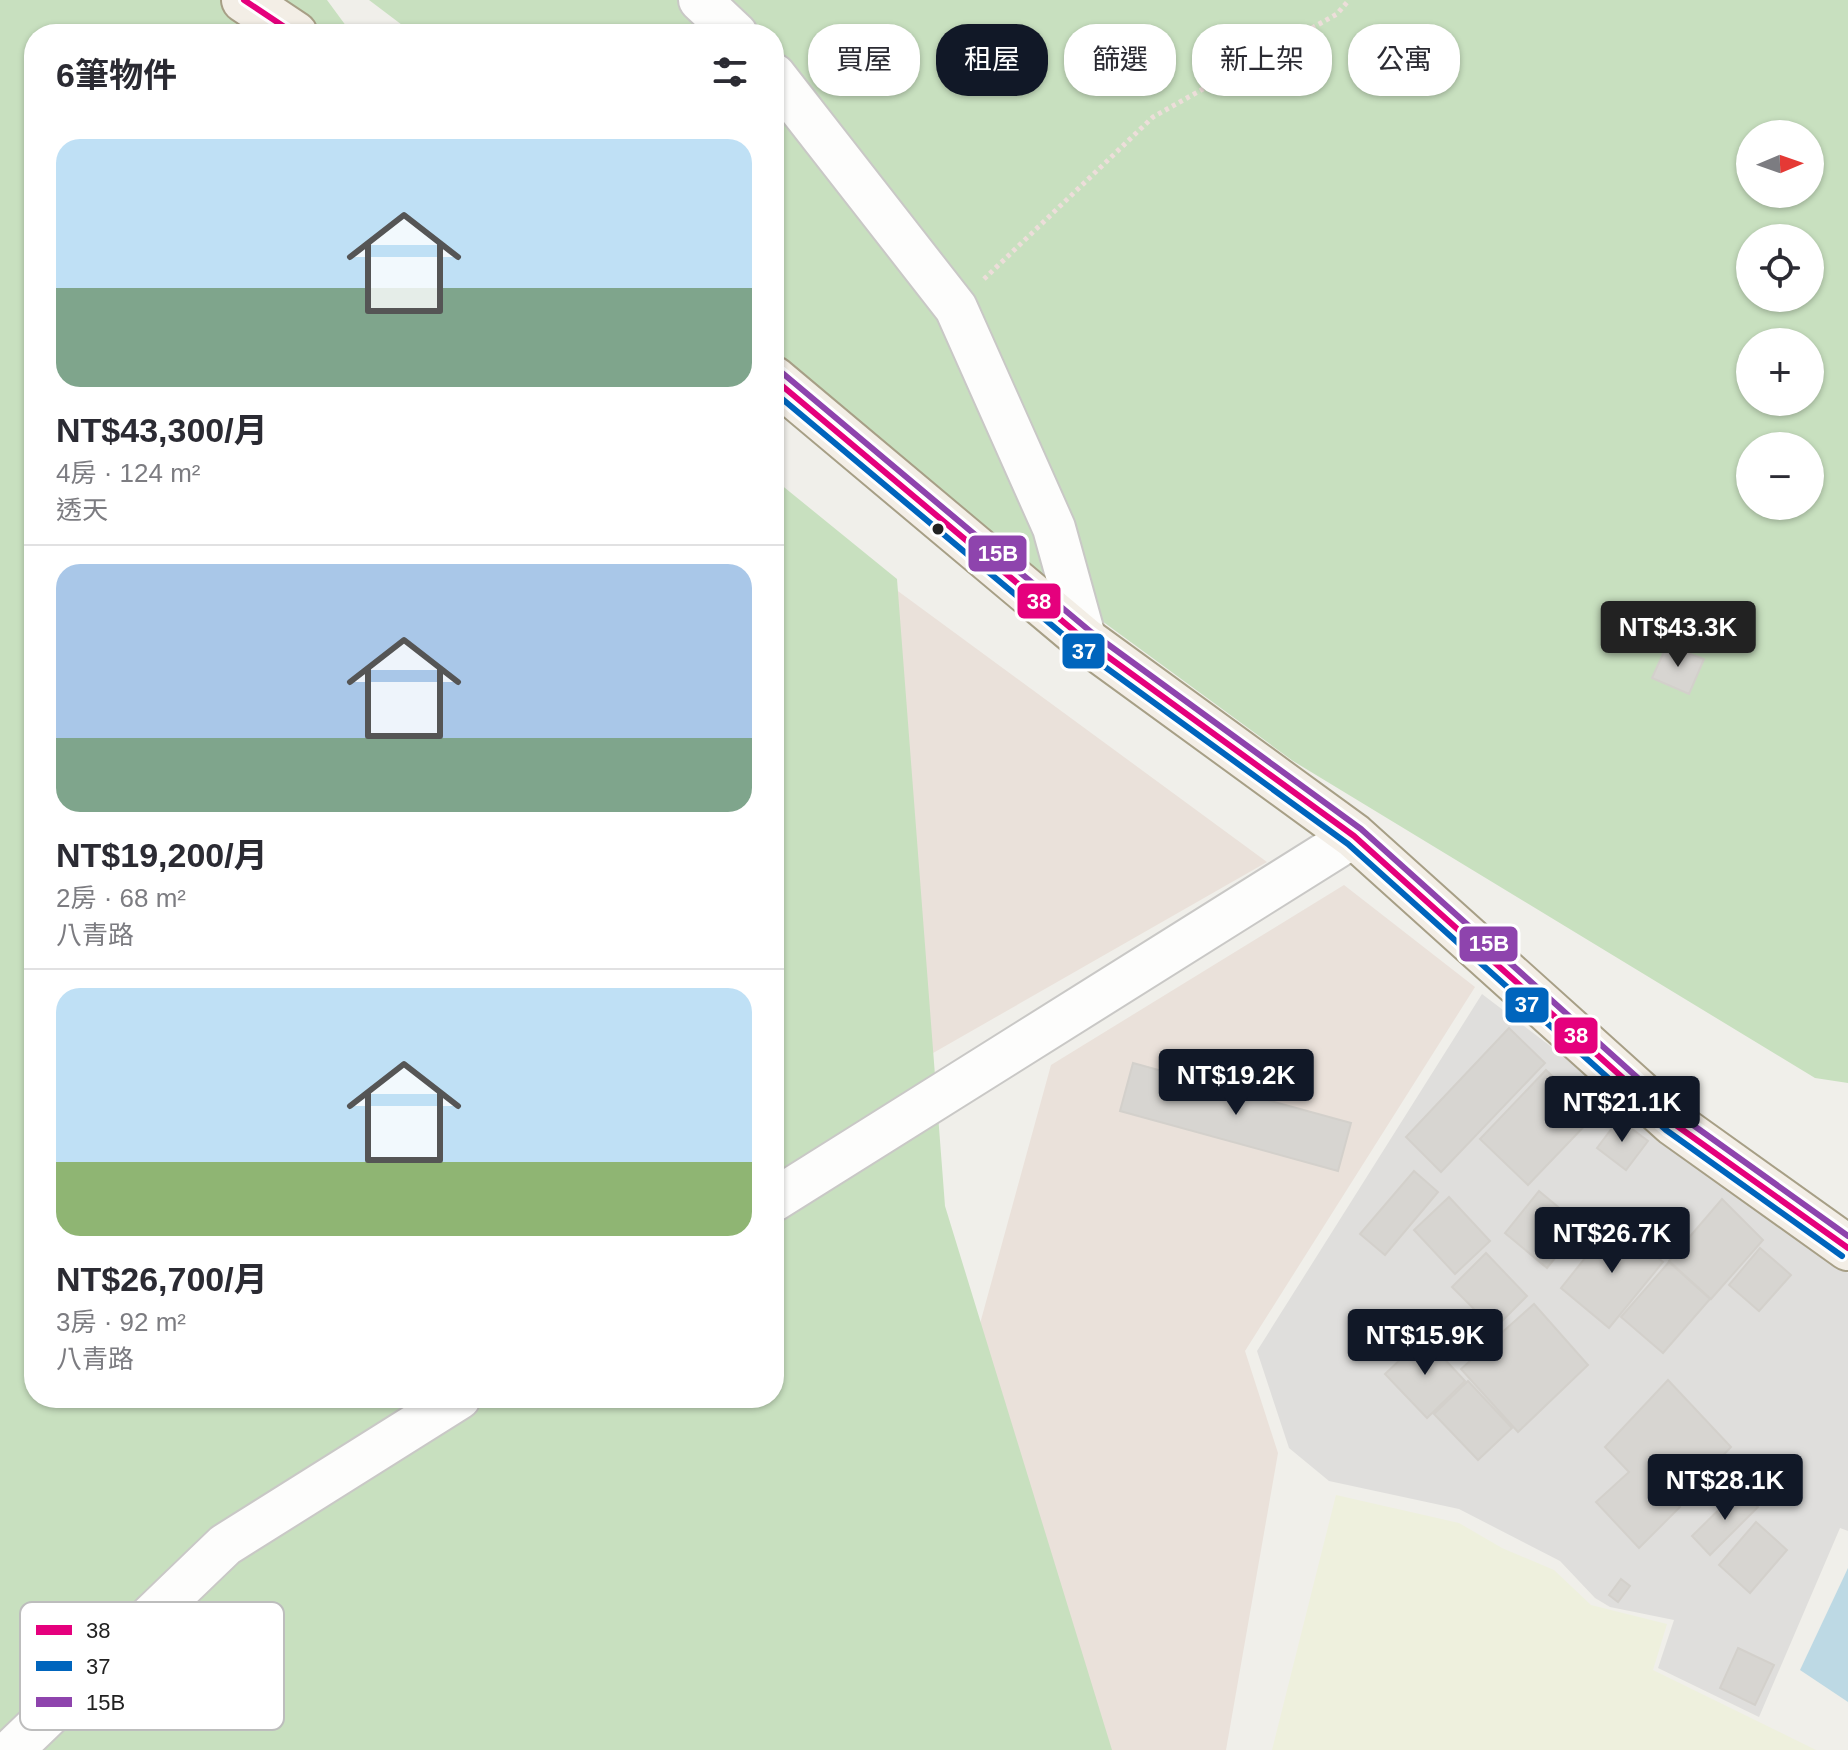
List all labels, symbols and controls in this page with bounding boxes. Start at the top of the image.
chip: 買屋 [808,24,920,96]
chip: 租屋 [936,24,1048,96]
chip: 篩選 [1064,24,1176,96]
chip: 新上架 [1192,24,1332,96]
chip: 公寓 [1348,24,1460,96]
icon: filters [708,50,752,94]
text: 6筆物件 [56,56,177,94]
north arrow [1736,120,1824,208]
map controls [1736,120,1824,520]
icon: home [332,191,476,335]
button: locate [1736,224,1824,312]
button: + [1736,328,1824,416]
text: NT$43,300/月 [56,411,268,449]
button: − [1736,432,1824,520]
text: 4房 · 124 m² [56,458,201,488]
text: 透天 [56,495,108,525]
unlabelled marker [930,521,946,537]
line badge: 15B [967,534,1028,573]
text: 15B [978,541,1018,566]
line badge: 38 [1016,582,1062,620]
text: 38 [1027,589,1051,614]
pin: NT$43.3K [1595,601,1761,669]
text: NT$43.3K [1619,612,1737,642]
icon: home [332,616,476,760]
line badge: 37 [1061,632,1106,670]
text: 37 [1072,639,1096,664]
text: NT$19,200/月 [56,836,268,874]
text: 2房 · 68 m² [56,883,186,913]
text: 八青路 [56,920,134,950]
line badge: 15B [1458,925,1519,963]
text: 15B [1469,931,1509,956]
line badge: 37 [1504,986,1550,1024]
text: 37 [1515,992,1539,1017]
line badge: 38 [1553,1016,1599,1055]
text: 38 [1564,1023,1588,1048]
icon: home [332,1040,476,1184]
pin: NT$19.2K [1153,1049,1319,1117]
text: NT$19.2K [1177,1060,1295,1090]
pin: NT$21.1K [1539,1076,1705,1144]
text: NT$21.1K [1563,1087,1681,1117]
pin: NT$26.7K [1529,1207,1695,1275]
text: NT$26.7K [1553,1218,1671,1248]
text: NT$26,700/月 [56,1260,268,1298]
text: 3房 · 92 m² [56,1307,186,1337]
pin: NT$15.9K [1342,1309,1508,1377]
text: NT$15.9K [1366,1320,1484,1350]
text: 八青路 [56,1344,134,1374]
pin: NT$28.1K [1642,1454,1808,1522]
text: NT$28.1K [1666,1465,1784,1495]
legend [20,1602,284,1730]
text: 38 [86,1618,110,1643]
text: 37 [86,1654,110,1679]
text: 15B [86,1690,125,1715]

